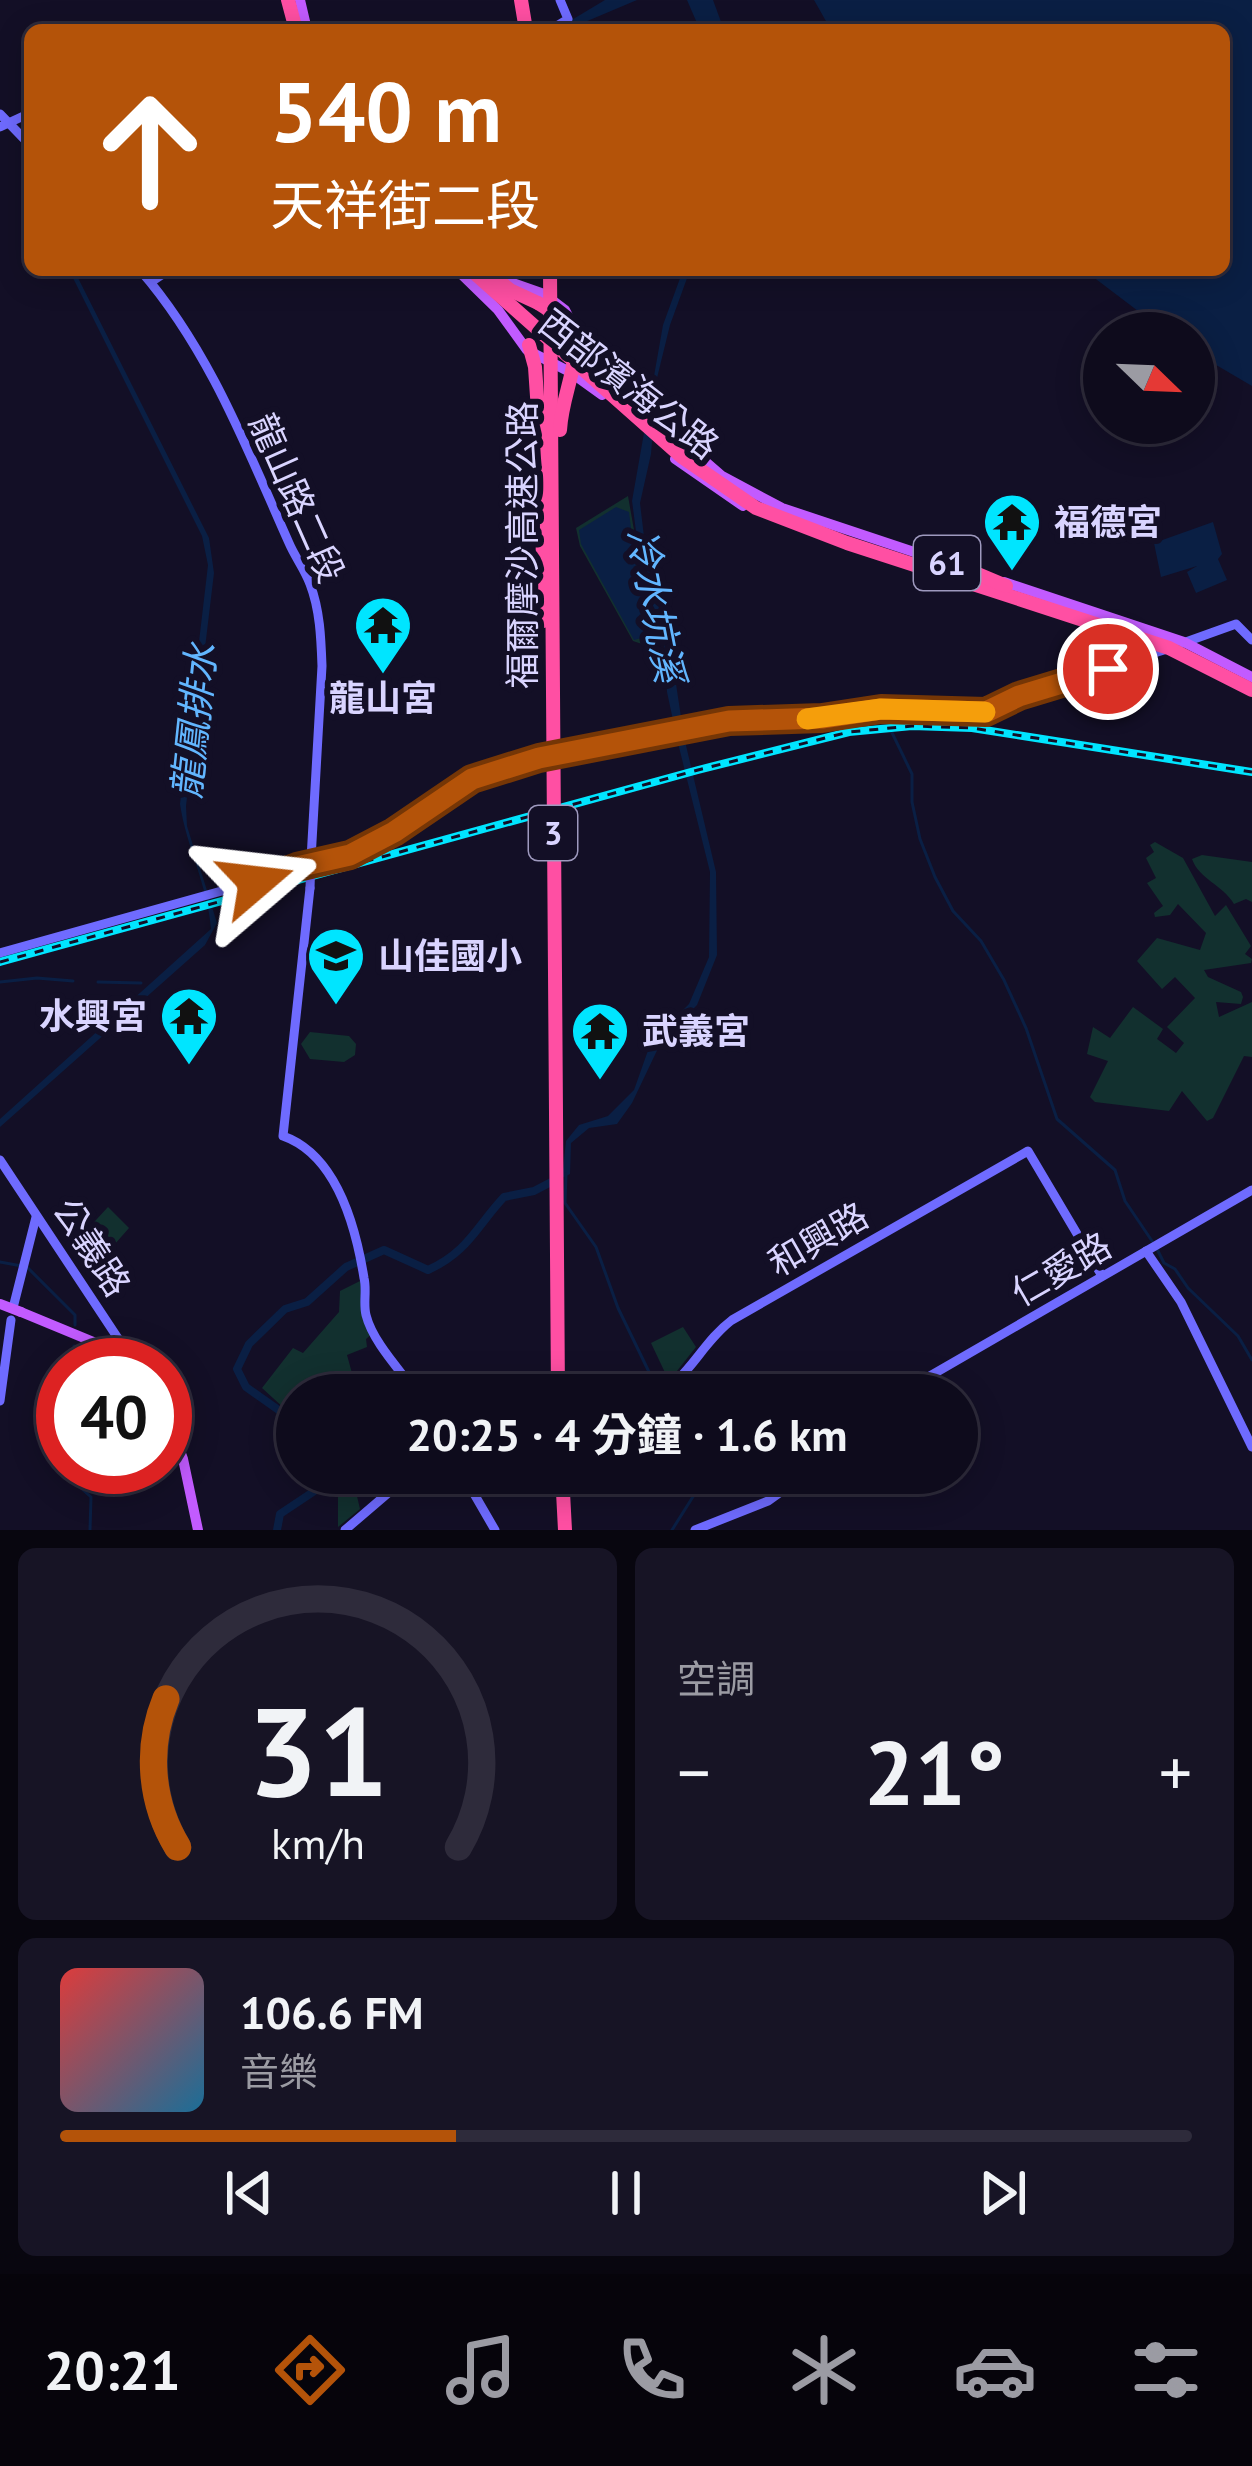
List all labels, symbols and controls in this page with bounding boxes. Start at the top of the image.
text: 540 m [270,56,502,165]
icon: ahead [72,72,228,228]
text: 天祥街二段 [270,170,540,240]
street label: 西部濱海公路 [530,299,729,469]
north arrow [1083,312,1215,444]
map controls [1083,312,1215,444]
street label: 福爾摩沙高速公路 [498,401,545,689]
street label: 龍山路二段 [239,406,356,590]
temple icon: 福德宮 [981,491,1043,573]
place label: 福德宮 [1054,498,1162,545]
water label: 冷水坑溪 [617,523,697,691]
road number: 61 [914,536,980,590]
temple icon: 龍山宮 [352,594,414,676]
pin [1057,618,1159,720]
icon: arrive [1075,636,1141,702]
water label: 龍鳳排水 [160,639,227,801]
place label: 龍山宮 [329,674,437,721]
road number: 3 [529,806,577,860]
position arrow [193,819,319,945]
school or university icon: 山佳國小 [305,925,367,1007]
place label: 山佳國小 [378,932,522,979]
temple icon: 水興宮 [158,985,220,1067]
place label: 水興宮 [39,992,147,1039]
temple icon: 武義宮 [569,1000,631,1082]
place label: 武義宮 [642,1007,750,1054]
street label: 公義路 [43,1189,142,1305]
street label: 和興路 [759,1191,876,1286]
street label: 仁愛路 [1002,1221,1119,1316]
speed limit sign: 40 [36,1338,192,1494]
text: 20:25 · 4 分鐘 · 1.6 km [406,1405,848,1463]
text: 空調 [677,1653,755,1704]
text: 31 [247,1669,388,1830]
text: 21° [864,1713,1005,1830]
text: − [677,1729,710,1814]
text: + [1159,1729,1192,1814]
text: km/h [270,1815,365,1871]
text: 106.6 FM [240,1983,423,2041]
text: 音樂 [240,2046,318,2097]
icon: previous [216,2160,282,2226]
icon: pause [593,2160,659,2226]
icon: next [970,2160,1036,2226]
icon: directions [268,2328,352,2412]
icon: music [439,2328,523,2412]
icon: phone [610,2328,694,2412]
icon: climate [782,2328,866,2412]
icon: car [953,2328,1037,2412]
icon: filters [1124,2328,1208,2412]
text: 20:21 [44,2335,181,2405]

